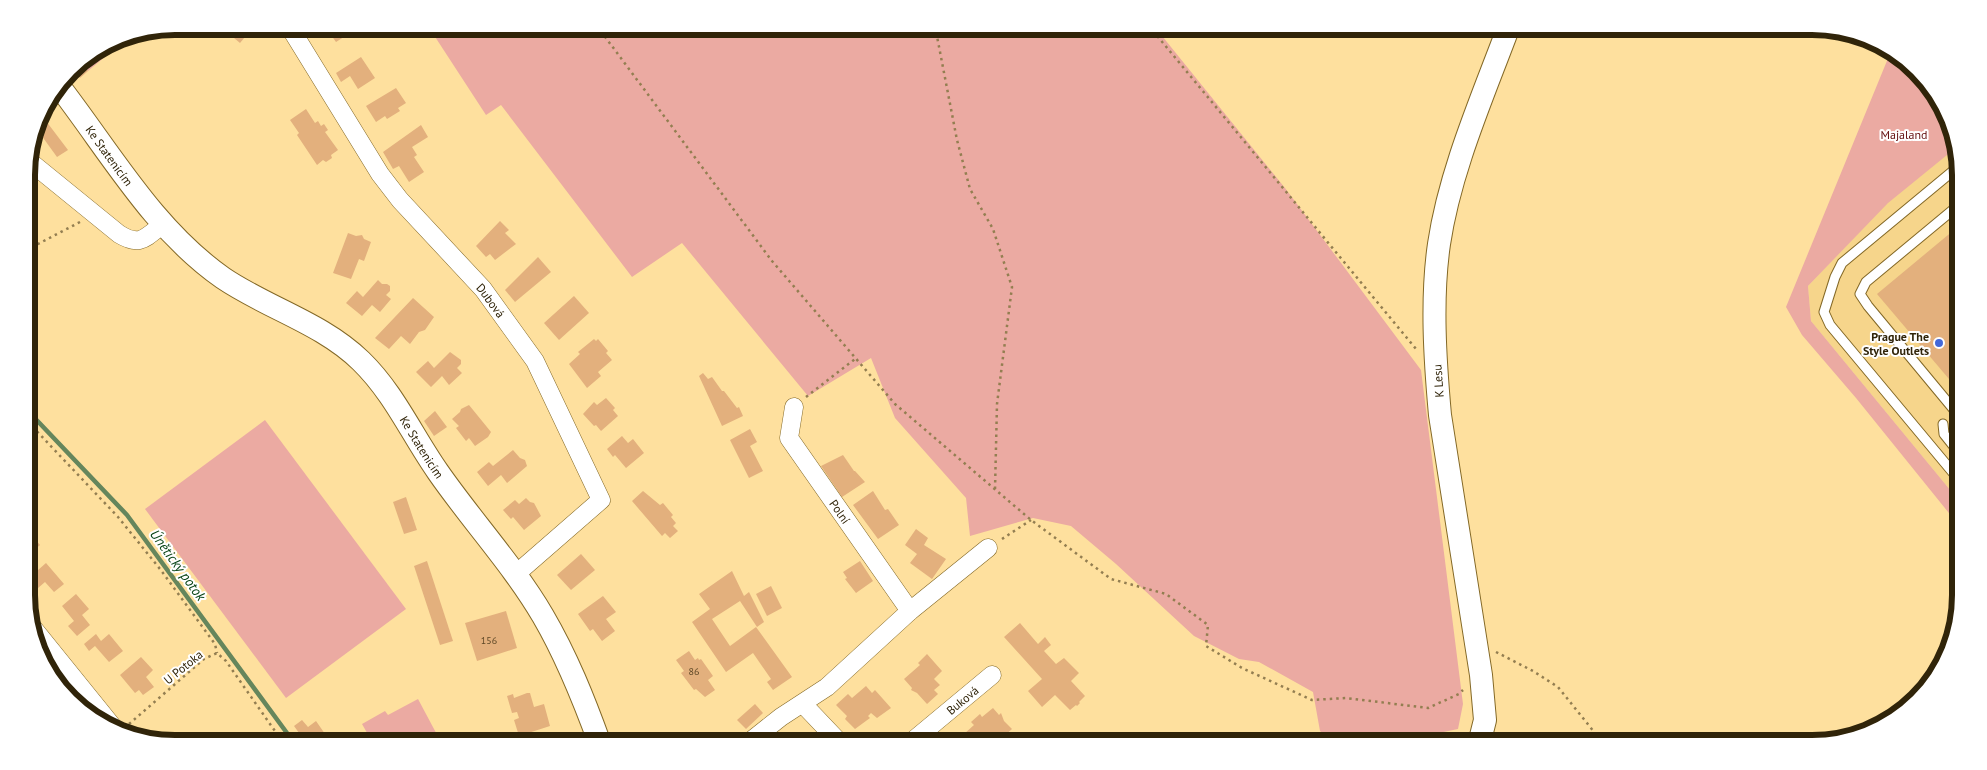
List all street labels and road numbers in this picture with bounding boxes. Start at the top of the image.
street label: Ke Statenicím [83,122,137,189]
street label: Dubová [474,280,509,320]
street label: K Lesu [1429,364,1447,398]
street label: Ke Statenicím [397,413,447,481]
street label: Polní [827,496,854,526]
street label: U Potoka [160,647,206,687]
street label: Buková [943,682,981,718]

